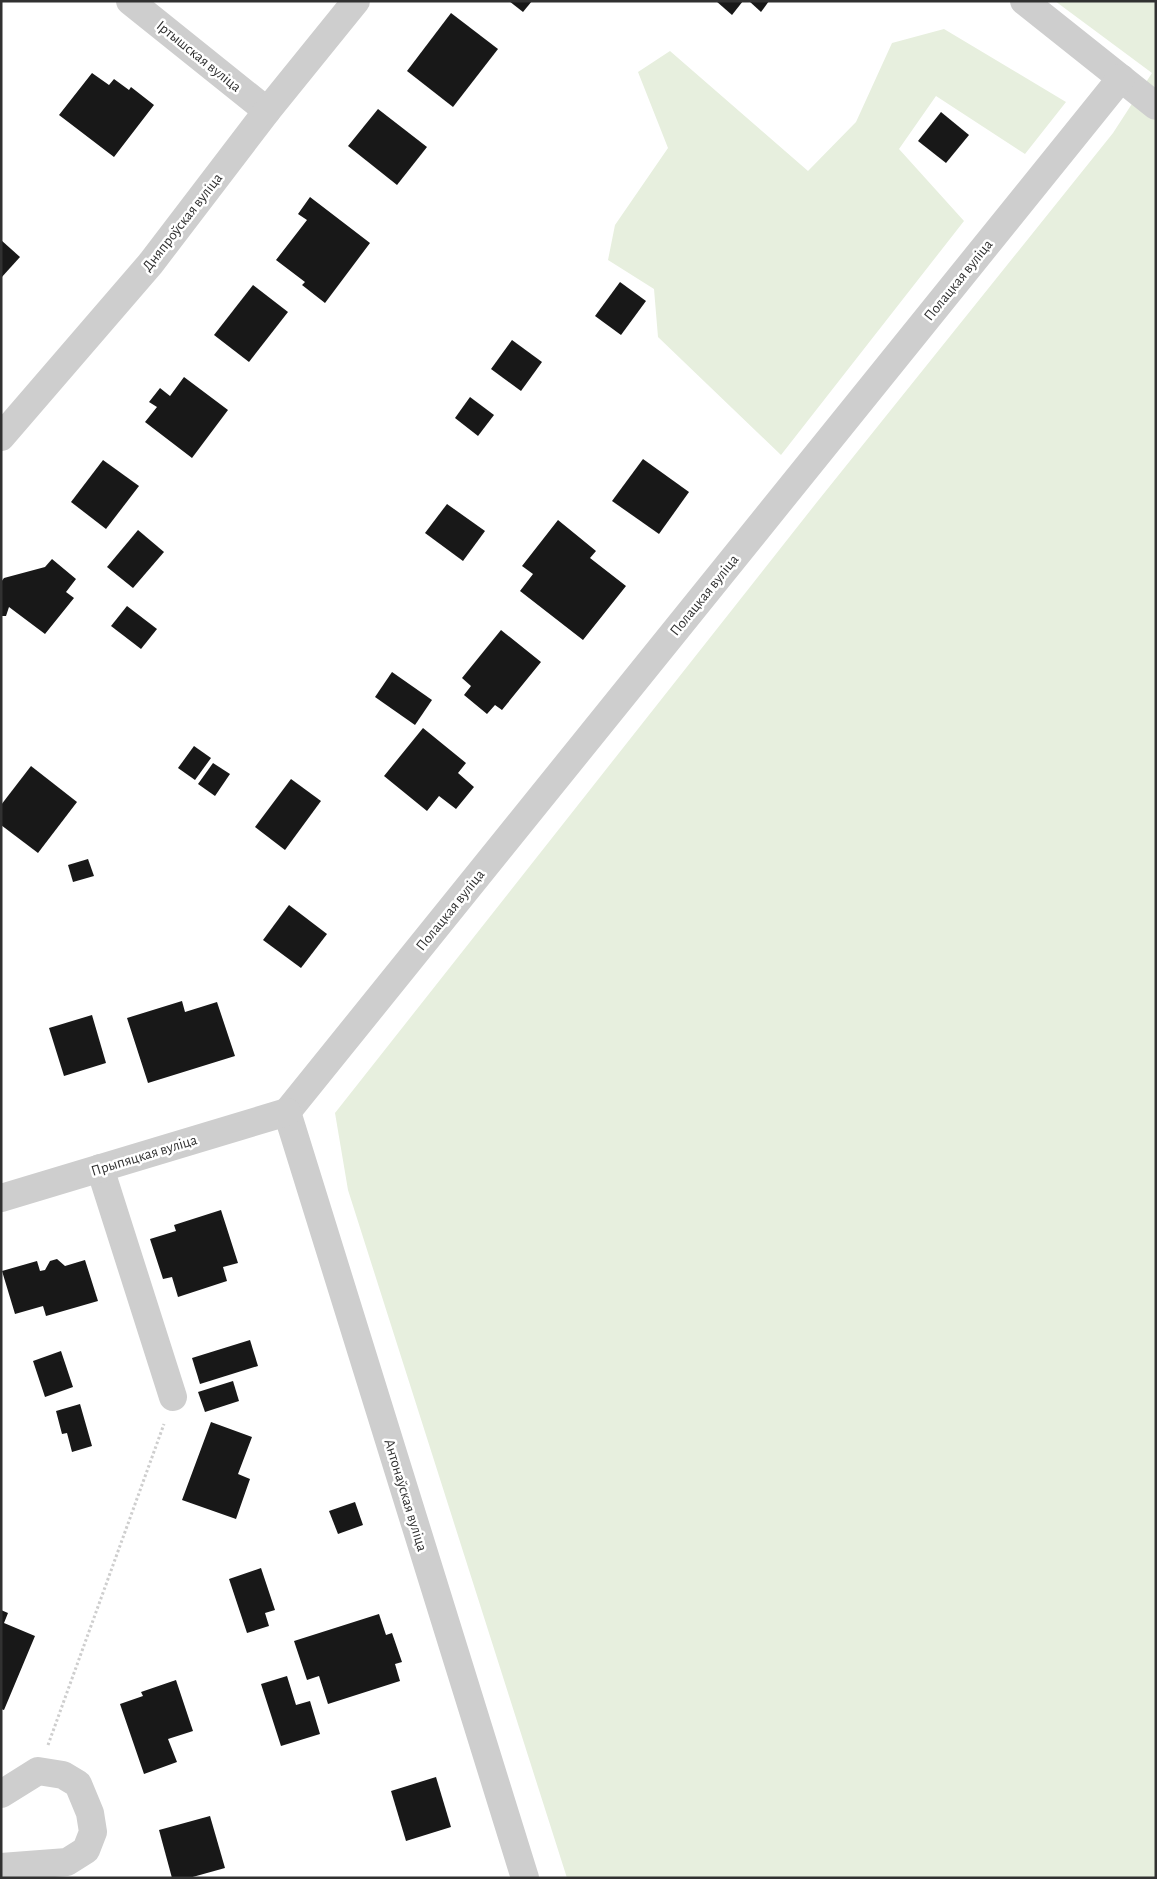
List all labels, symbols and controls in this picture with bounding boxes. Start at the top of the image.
street label: Іртышская вуліца [154,18,244,95]
street label: Дняпроўская вуліца [140,170,225,274]
street label: Полацкая вуліца [921,237,996,324]
street label: Полацкая вуліца [667,552,742,639]
street label: Полацкая вуліца [413,867,488,954]
street label: Прыпяцкая вуліца [89,1132,199,1179]
street label: Антонаўская вуліца [381,1437,430,1553]

